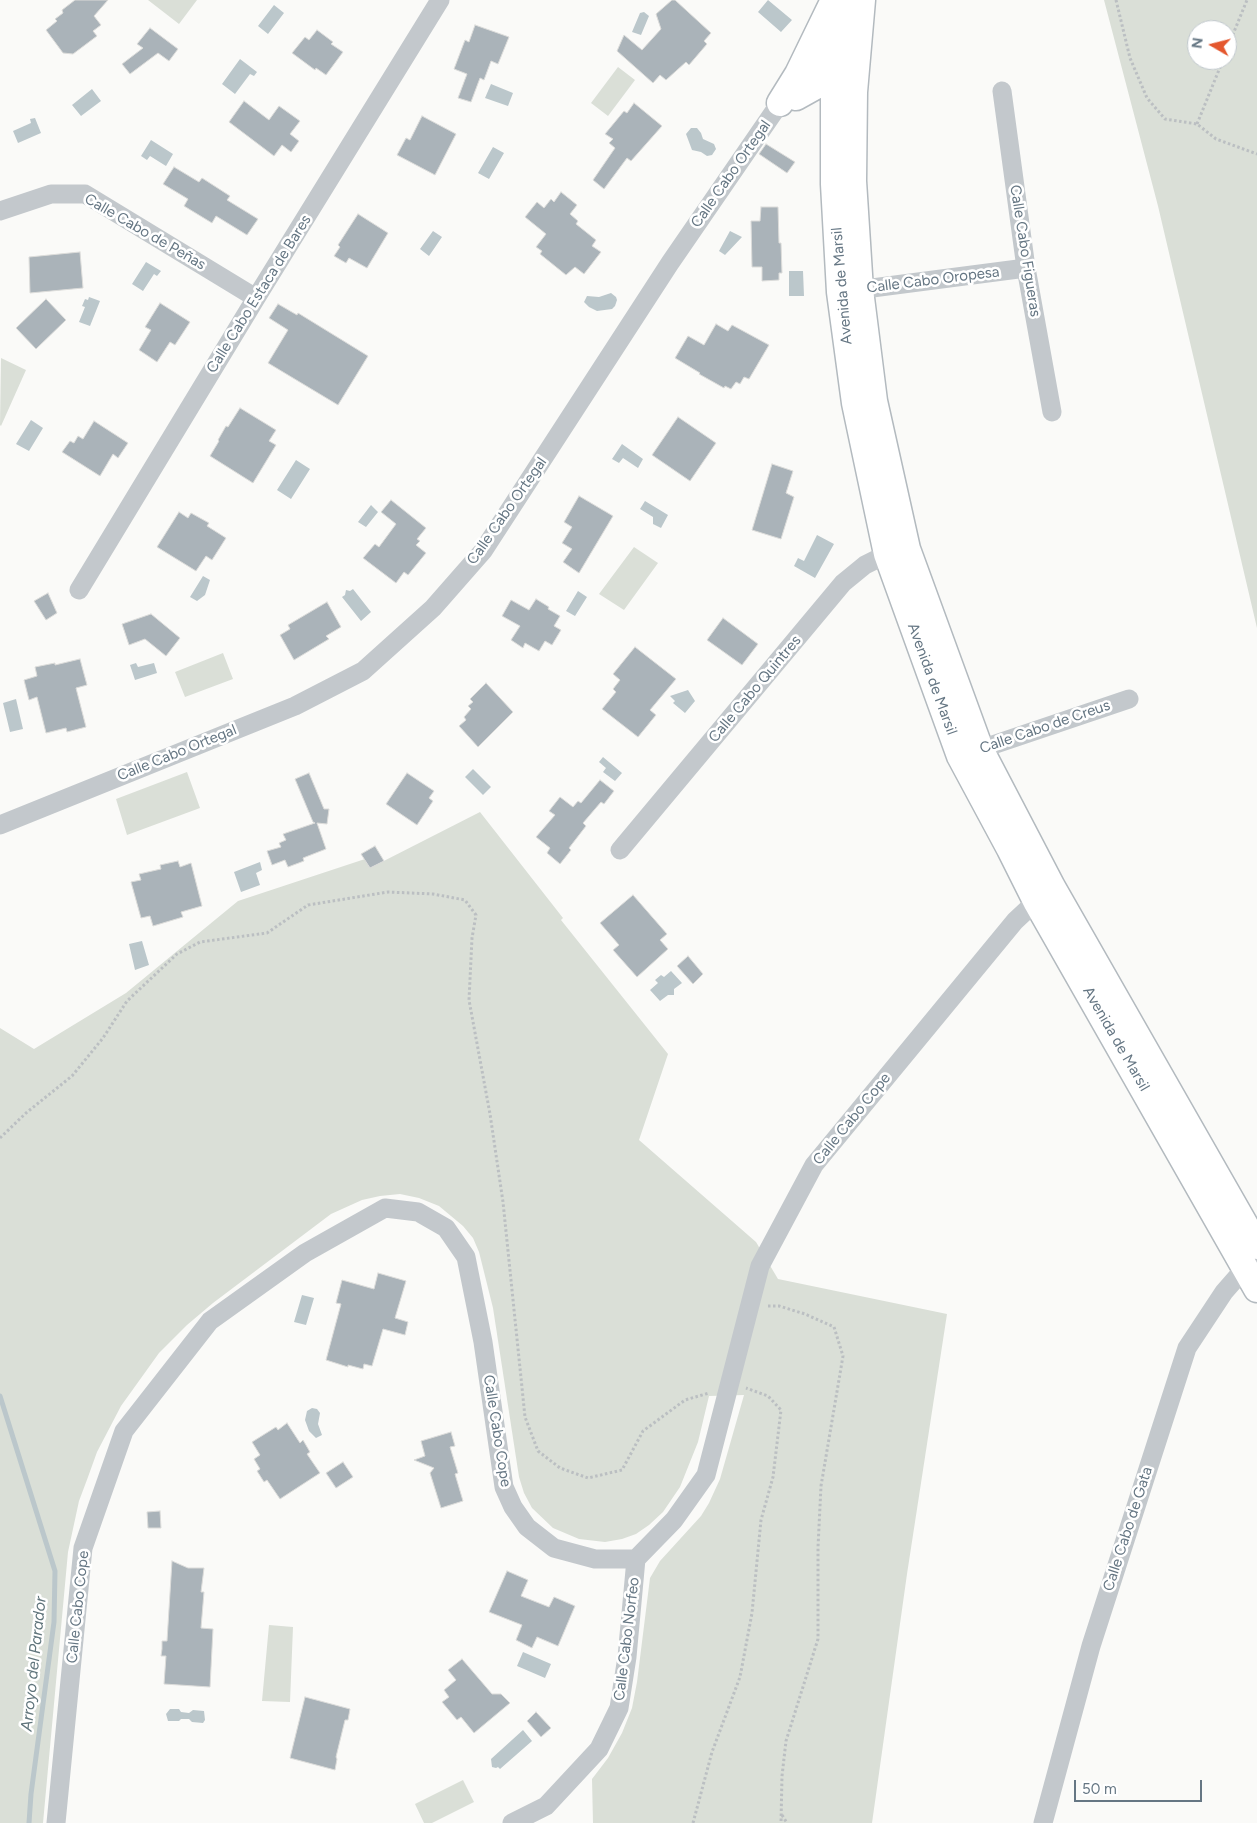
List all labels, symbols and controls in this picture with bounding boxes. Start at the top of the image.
north arrow [1187,20,1237,70]
text: N [1188,36,1207,50]
street label: Calle Cabo Ortegal [687,117,775,231]
street label: Calle Cabo Figueras [1006,184,1044,318]
street label: Calle Cabo de Peñas [81,190,209,274]
street label: Calle Cabo Estaca de Bares [203,212,315,376]
street label: Avenida de Marsil [828,227,856,345]
street label: Calle Cabo Oropesa [866,263,1000,297]
street label: Calle Cabo Ortegal [463,454,551,568]
street label: Avenida de Marsil [903,621,961,737]
street label: Calle Cabo Quintres [705,632,805,746]
street label: Calle Cabo de Creus [977,696,1113,758]
street label: Calle Cabo Ortegal [115,721,239,785]
street label: Avenida de Marsil [1079,984,1153,1094]
street label: Calle Cabo Cope [809,1069,895,1169]
street label: Calle Cabo Cope [479,1374,515,1488]
street label: Calle Cabo de Gata [1099,1465,1157,1593]
street label: Calle Cabo Cope [63,1550,93,1664]
street label: Calle Cabo Norfeo [610,1576,644,1702]
water label: Arroyo del Parador [17,1596,51,1732]
scale bar [1077,1770,1204,1802]
text: 50 m [1082,1780,1117,1798]

